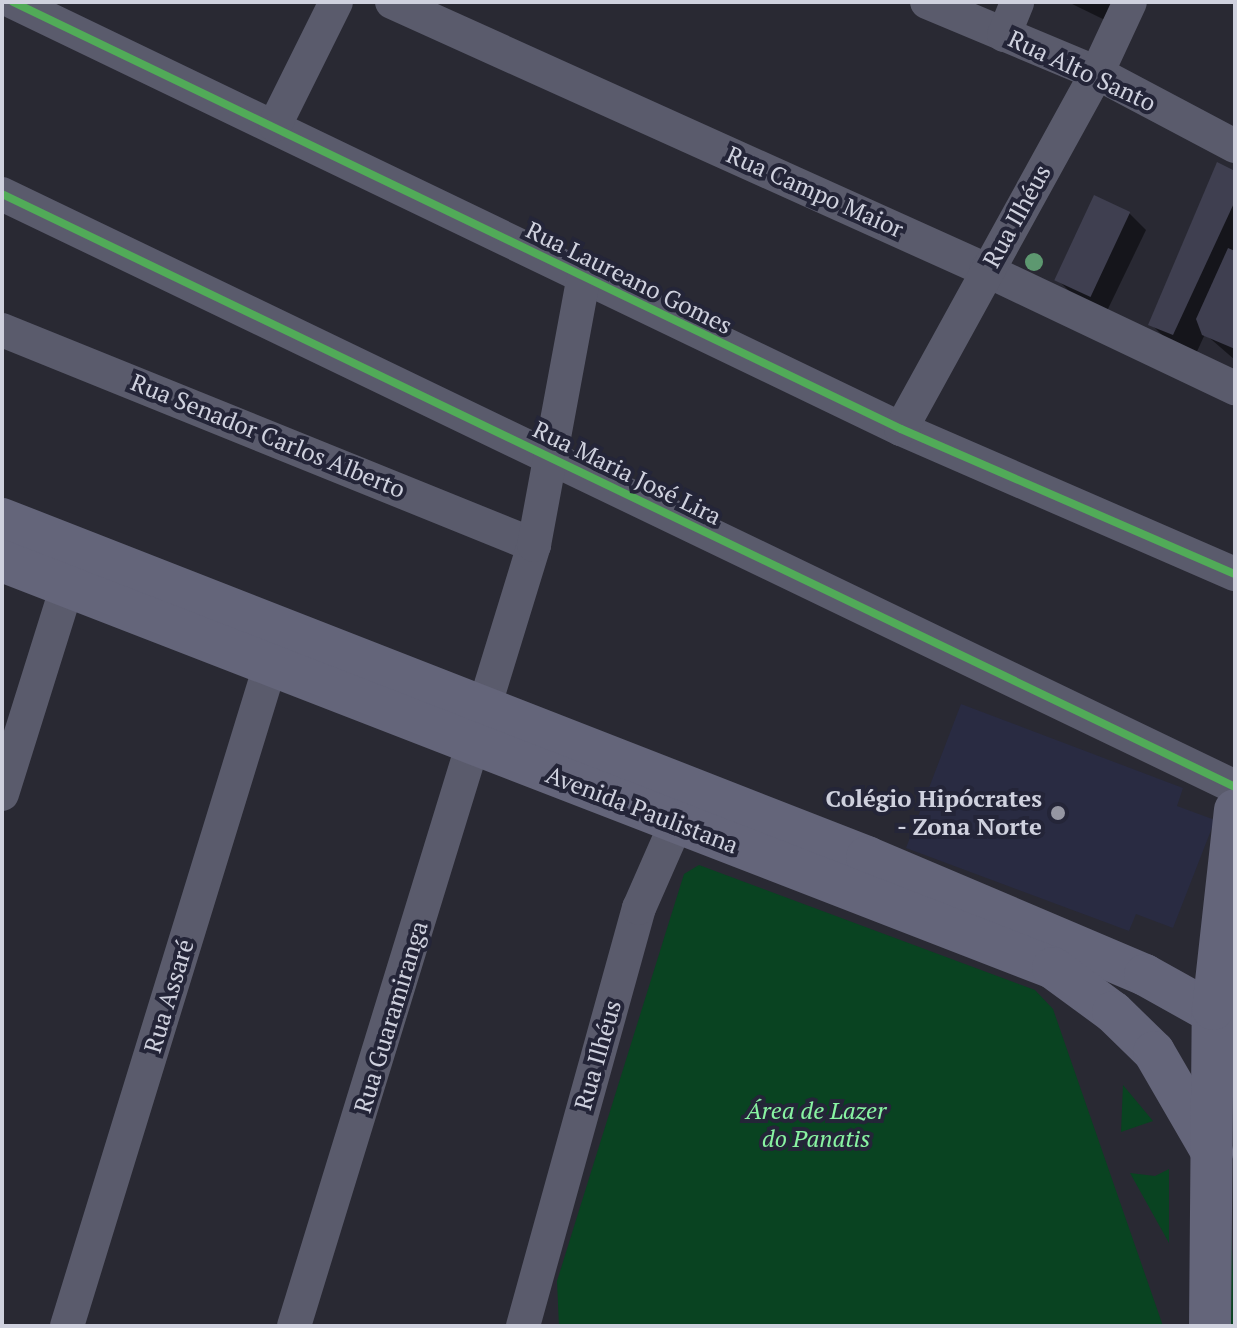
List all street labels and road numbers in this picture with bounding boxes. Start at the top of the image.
street label: Rua Alto Santo [1003,24,1161,118]
street label: Rua Campo Maior [722,140,908,244]
street label: Rua Ilhéus [977,160,1057,272]
street label: Rua Laureano Gomes [521,216,737,340]
street label: Rua Senador Carlos Alberto [126,368,410,504]
street label: Rua Maria José Lira [528,415,726,531]
street label: Avenida Paulistana [542,760,742,860]
street label: Rua Guaramiranga [348,918,434,1116]
street label: Rua Assaré [138,936,200,1056]
street label: Rua Ilhéus [569,997,627,1113]

